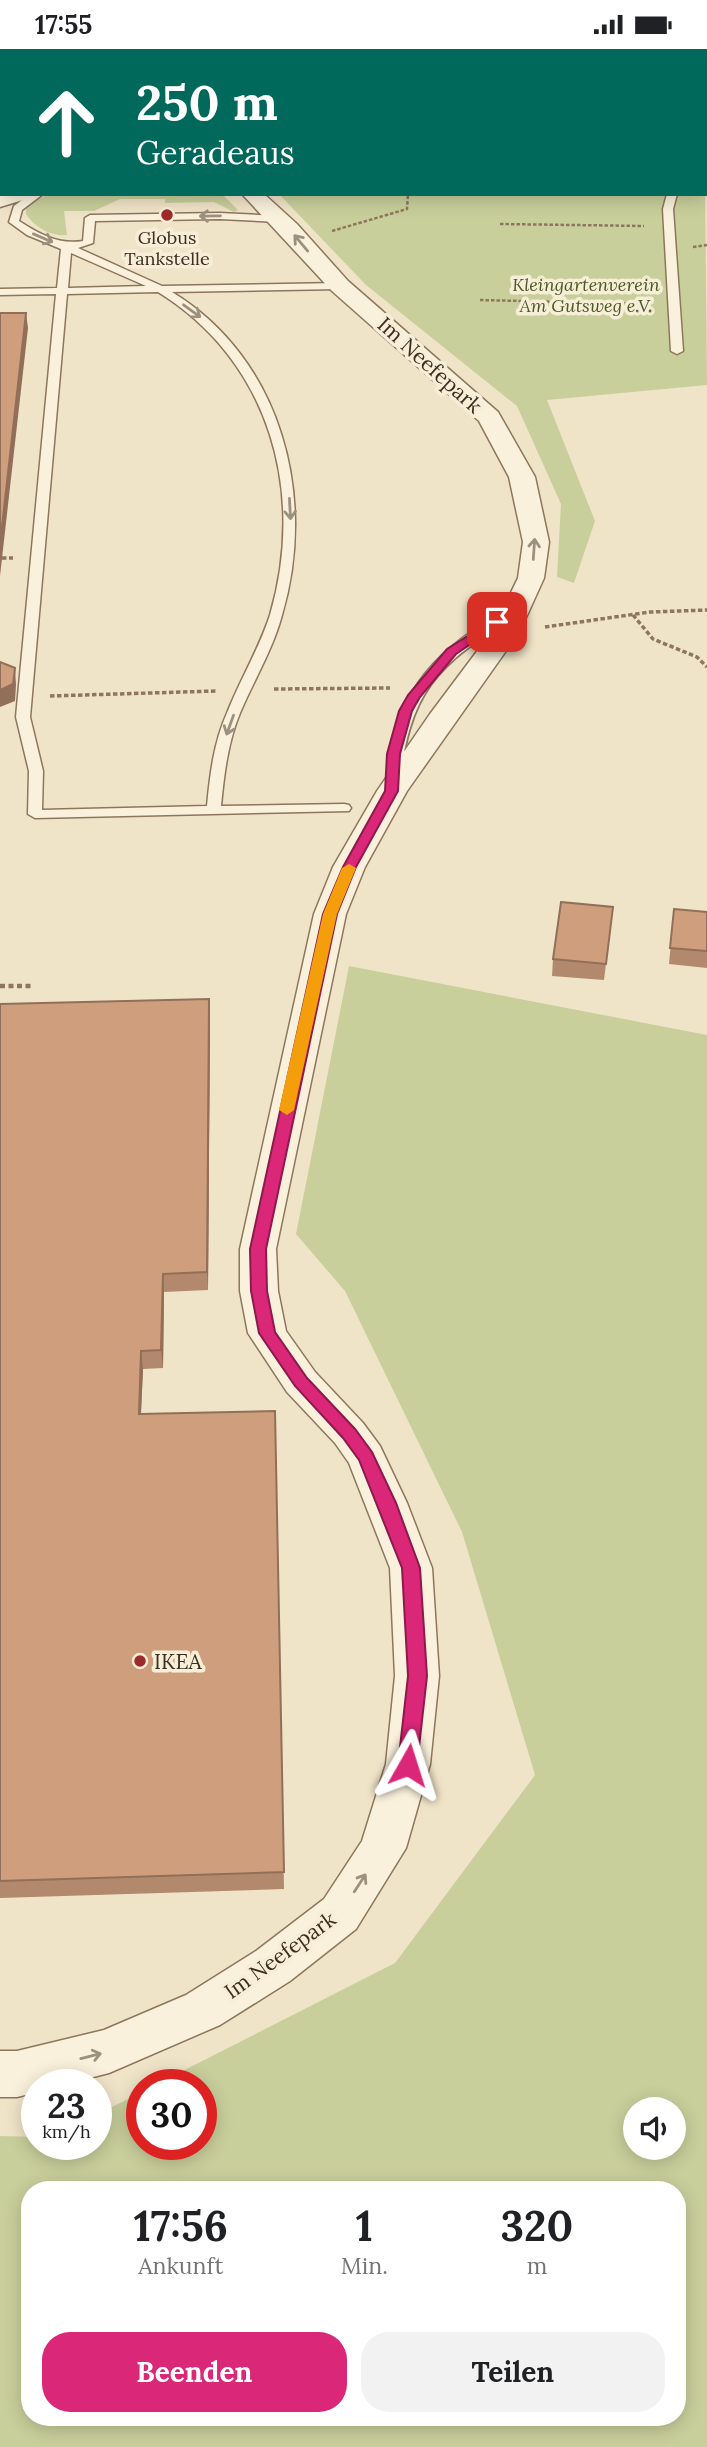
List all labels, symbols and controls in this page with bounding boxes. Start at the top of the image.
text: 17:55 [35,8,92,41]
text: 250 m [136,71,278,133]
icon: ahead [21,77,112,168]
text: Geradeaus [136,132,295,173]
marker: Globus Tankstelle [159,207,175,223]
one-way arrow [199,209,222,223]
place label: Globus Tankstelle [124,226,210,270]
one-way arrow [32,232,54,245]
one-way arrow [293,234,309,252]
park label: Kleingartenverein Am Gutsweg e.V. [512,273,660,317]
one-way arrow [182,304,201,318]
street label: Im Neefepark [372,311,488,420]
one-way arrow [284,497,297,519]
one-way arrow [528,538,541,561]
pin [467,592,527,652]
icon: arrive [478,603,516,641]
one-way arrow [223,714,235,736]
place label: IKEA [154,1648,202,1675]
marker: IKEA [132,1653,148,1669]
position arrow [371,1728,445,1802]
one-way arrow [353,1874,367,1894]
street label: Im Neefepark [219,1905,342,2005]
one-way arrow [79,2049,101,2062]
speed limit sign: 30 [126,2069,217,2160]
text: 23 [47,2083,86,2128]
map controls [623,2097,686,2160]
button: sound [623,2097,686,2160]
text: km/h [42,2120,91,2143]
text: 17:56 [134,2199,228,2253]
text: 1 [356,2199,373,2253]
text: 320 [501,2199,573,2253]
text: Ankunft [138,2251,223,2280]
text: Min. [341,2251,388,2280]
text: m [527,2251,547,2280]
button: Beenden [42,2332,347,2412]
button: Teilen [361,2332,665,2412]

